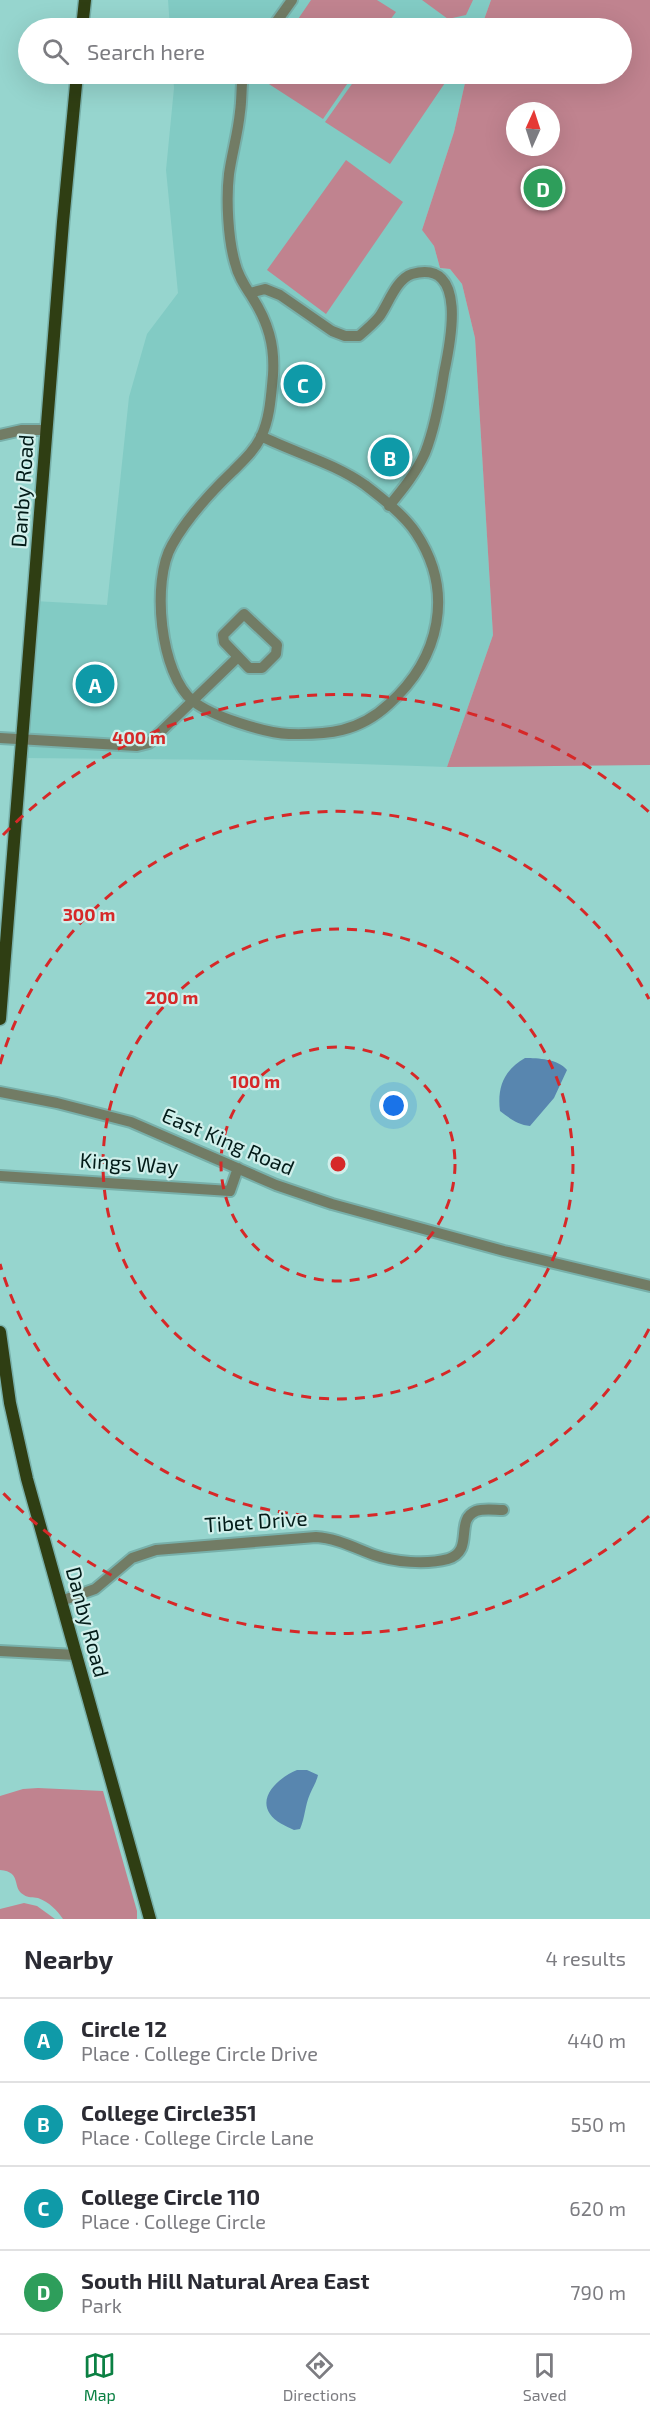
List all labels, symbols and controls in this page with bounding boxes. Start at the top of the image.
search box [18,18,632,84]
icon: search [39,35,72,68]
text: Search here [87,38,205,64]
north arrow [506,102,560,156]
pin: D [524,166,562,210]
pin: C [284,362,322,406]
street label: Danby Road [5,434,38,548]
pin: B [370,434,410,480]
pin: A [76,662,115,706]
text: 400 m [112,726,166,748]
text: 300 m [63,903,115,925]
text: 200 m [146,986,198,1008]
text: 100 m [230,1070,280,1092]
your location [379,1091,408,1120]
street label: East King Road [159,1102,298,1180]
street label: Kings Way [79,1147,179,1178]
centre of rings [328,1154,348,1174]
street label: Tibet Drive [204,1504,308,1537]
street label: Danby Road [62,1564,115,1680]
text: Nearby [24,1943,113,1974]
text: 4 results [546,1946,626,1970]
text: Circle 12 [81,2015,167,2041]
text: A [37,2028,50,2052]
text: 440 m [567,2028,626,2052]
text: Place · College Circle Drive [81,2041,318,2065]
text: College Circle351 [81,2099,257,2125]
text: B [37,2112,50,2136]
text: 550 m [571,2112,626,2136]
text: Place · College Circle Lane [81,2125,314,2149]
text: College Circle 110 [81,2183,260,2209]
text: C [38,2196,49,2220]
text: 620 m [569,2196,626,2220]
text: Place · College Circle [81,2209,266,2233]
text: South Hill Natural Area East [81,2267,369,2293]
text: D [37,2280,50,2304]
text: 790 m [570,2280,626,2304]
text: Park [81,2293,122,2317]
tab: Map [83,2349,116,2404]
tab: Directions [283,2349,356,2404]
tab: Saved [523,2349,567,2404]

